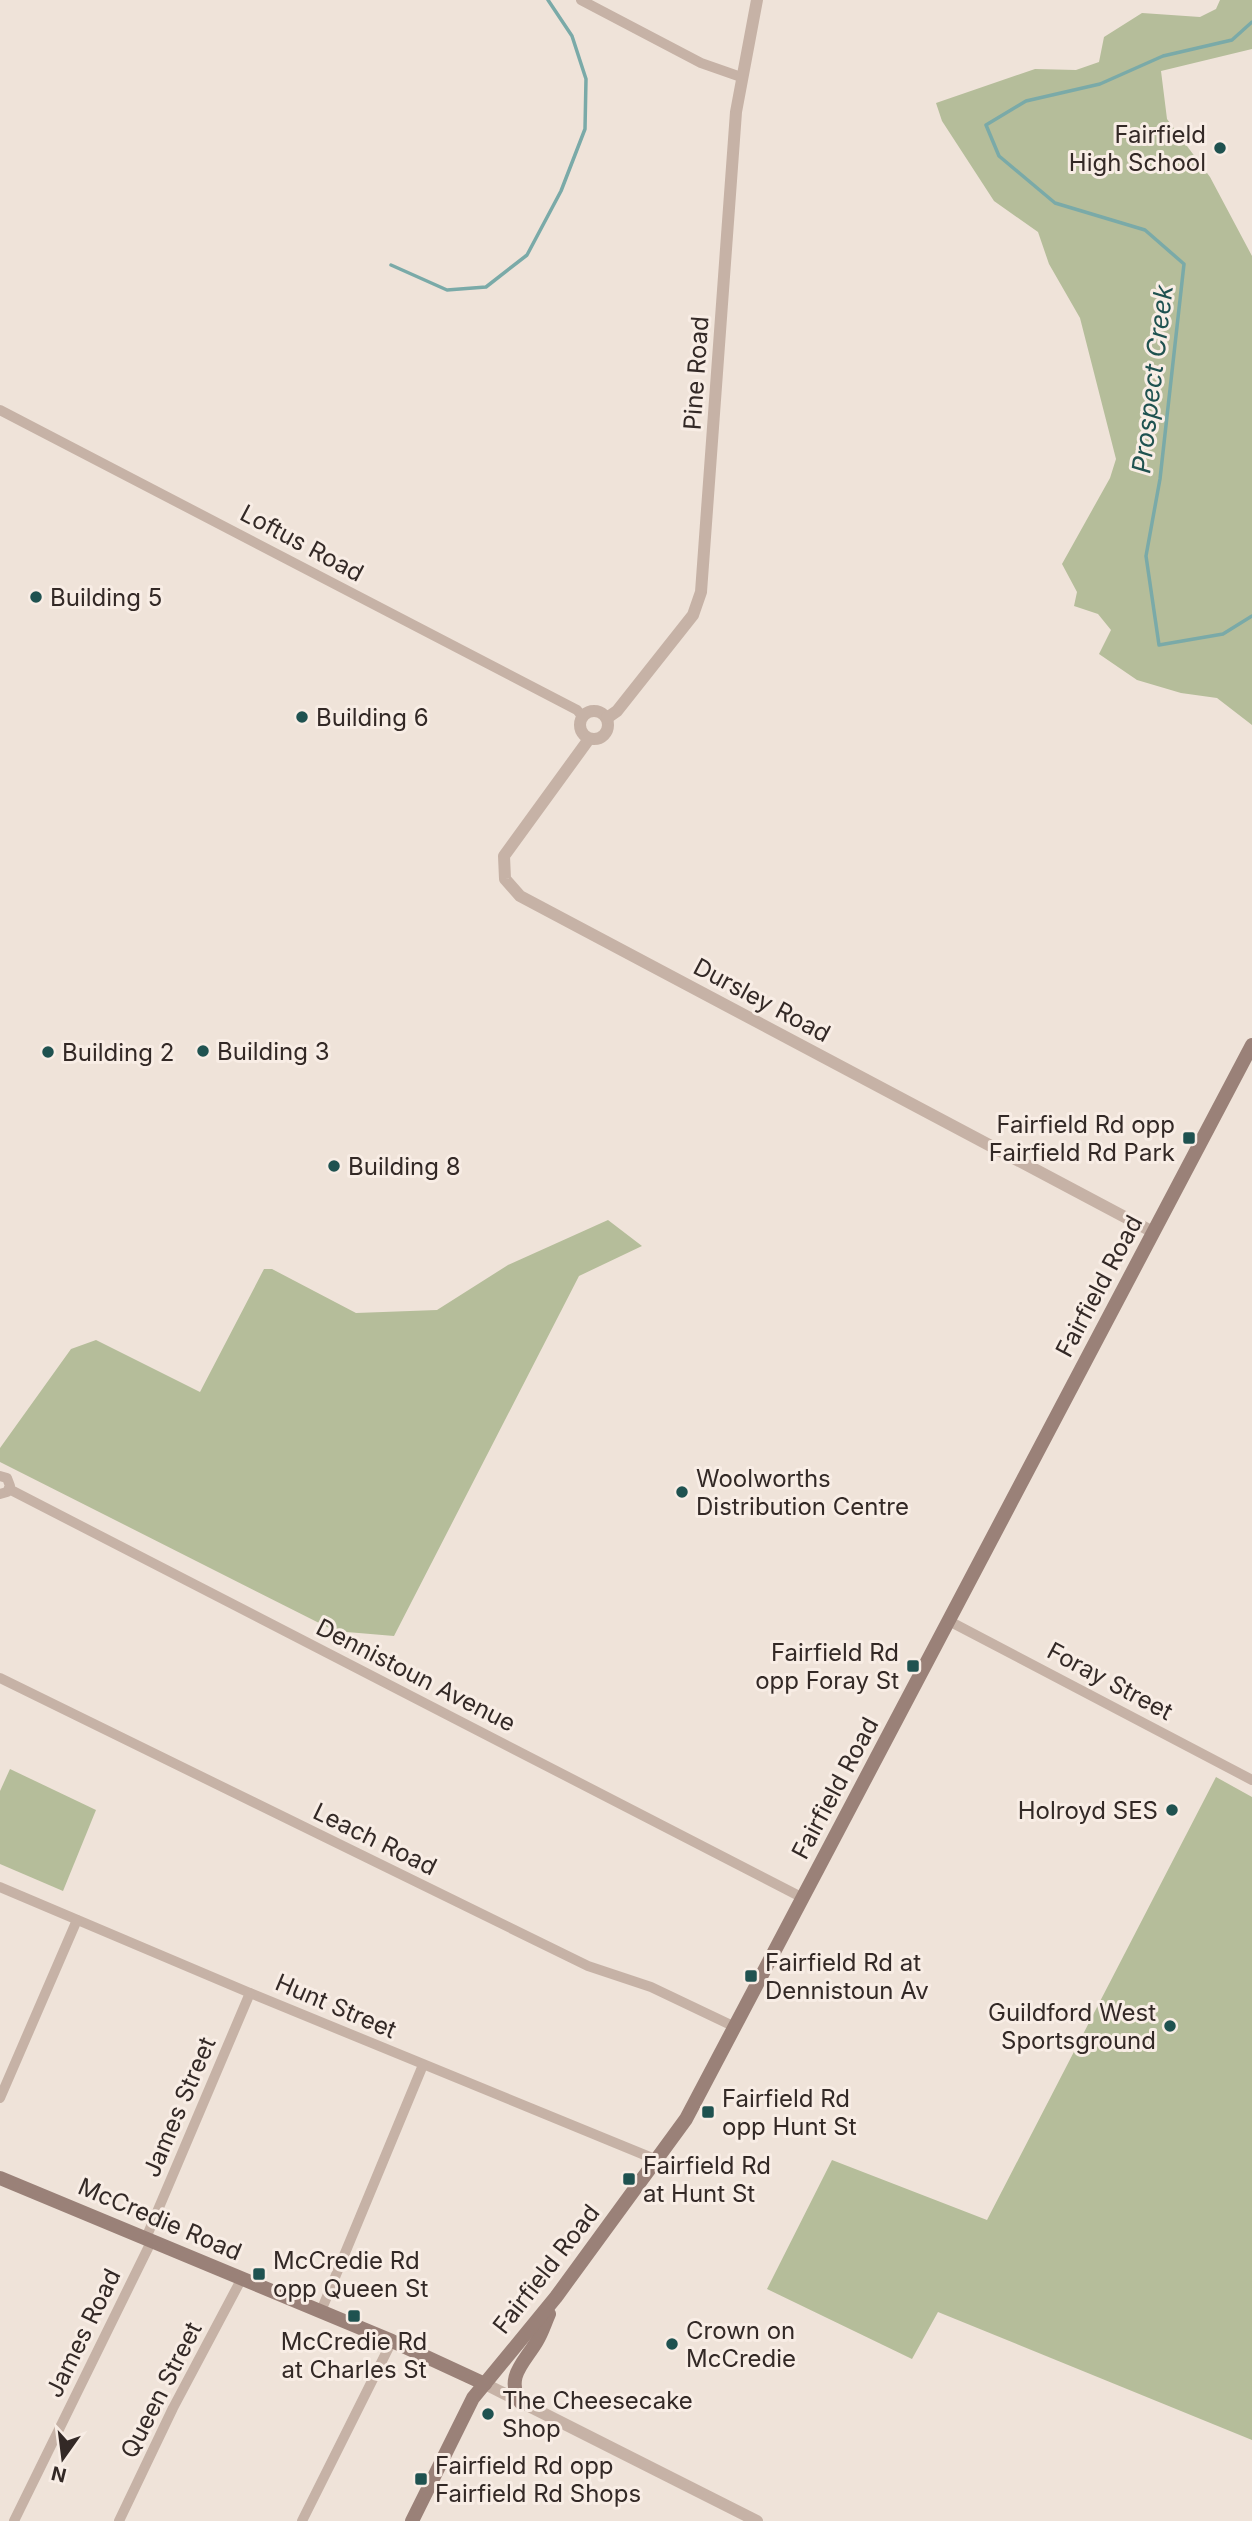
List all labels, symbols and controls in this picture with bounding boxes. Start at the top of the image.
place label: Fairfield High School [1069,120,1206,177]
marker: Fairfield High School [1212,140,1228,156]
water label: Prospect Creek [1125,282,1179,475]
street label: Pine Road [678,315,714,431]
street label: Loftus Road [235,498,369,588]
place label: Building 5 [50,583,162,612]
marker: Building 5 [28,589,44,605]
place label: Building 6 [316,703,429,732]
marker: Building 6 [294,709,310,725]
street label: Dursley Road [689,952,835,1048]
place label: Building 3 [217,1037,330,1066]
place label: Building 2 [62,1038,174,1067]
marker: Building 3 [195,1043,211,1059]
marker: Building 2 [40,1044,56,1060]
place label: Fairfield Rd opp Fairfield Rd Park [989,1110,1175,1167]
marker: Fairfield Rd opp Fairfield Rd Park [1181,1130,1197,1146]
place label: Building 8 [348,1152,461,1181]
marker: Building 8 [326,1158,342,1174]
street label: Fairfield Road [1050,1210,1148,1362]
place label: Woolworths Distribution Centre [696,1464,909,1521]
marker: Woolworths Distribution Centre [674,1484,690,1500]
street label: Dennistoun Avenue [312,1612,520,1738]
street label: Foray Street [1042,1636,1178,1726]
place label: Fairfield Rd opp Foray St [755,1638,899,1695]
marker: Fairfield Rd opp Foray St [905,1658,921,1674]
street label: Fairfield Road [786,1712,884,1864]
place label: Holroyd SES [1018,1796,1158,1825]
street label: Leach Road [309,1797,441,1881]
marker: Holroyd SES [1164,1802,1180,1818]
place label: Fairfield Rd at Dennistoun Av [765,1948,929,2005]
street label: Hunt Street [271,1968,401,2045]
marker: Fairfield Rd at Dennistoun Av [743,1968,759,1984]
place label: Guildford West Sportsground [988,1998,1156,2055]
marker: Guildford West Sportsground [1162,2018,1178,2034]
street label: James Street [136,2032,222,2181]
place label: Fairfield Rd opp Hunt St [722,2084,857,2141]
marker: Fairfield Rd opp Hunt St [700,2104,716,2120]
place label: Fairfield Rd at Hunt St [643,2151,771,2208]
marker: Fairfield Rd at Hunt St [621,2171,637,2187]
street label: McCredie Road [74,2172,246,2266]
street label: Fairfield Road [487,2199,605,2339]
place label: McCredie Rd opp Queen St [273,2246,428,2303]
street label: James Road [39,2264,127,2402]
marker: McCredie Rd opp Queen St [251,2266,267,2282]
marker: McCredie Rd at Charles St [346,2308,362,2324]
place label: Crown on McCredie [686,2316,796,2373]
street label: Queen Street [114,2317,208,2463]
place label: McCredie Rd at Charles St [281,2327,427,2384]
marker: Crown on McCredie [664,2336,680,2352]
place label: The Cheesecake Shop [502,2386,693,2443]
marker: The Cheesecake Shop [480,2406,496,2422]
north arrow [28,2423,98,2493]
place label: Fairfield Rd opp Fairfield Rd Shops [435,2451,641,2508]
text: N [49,2461,69,2487]
marker: Fairfield Rd opp Fairfield Rd Shops [413,2471,429,2487]

